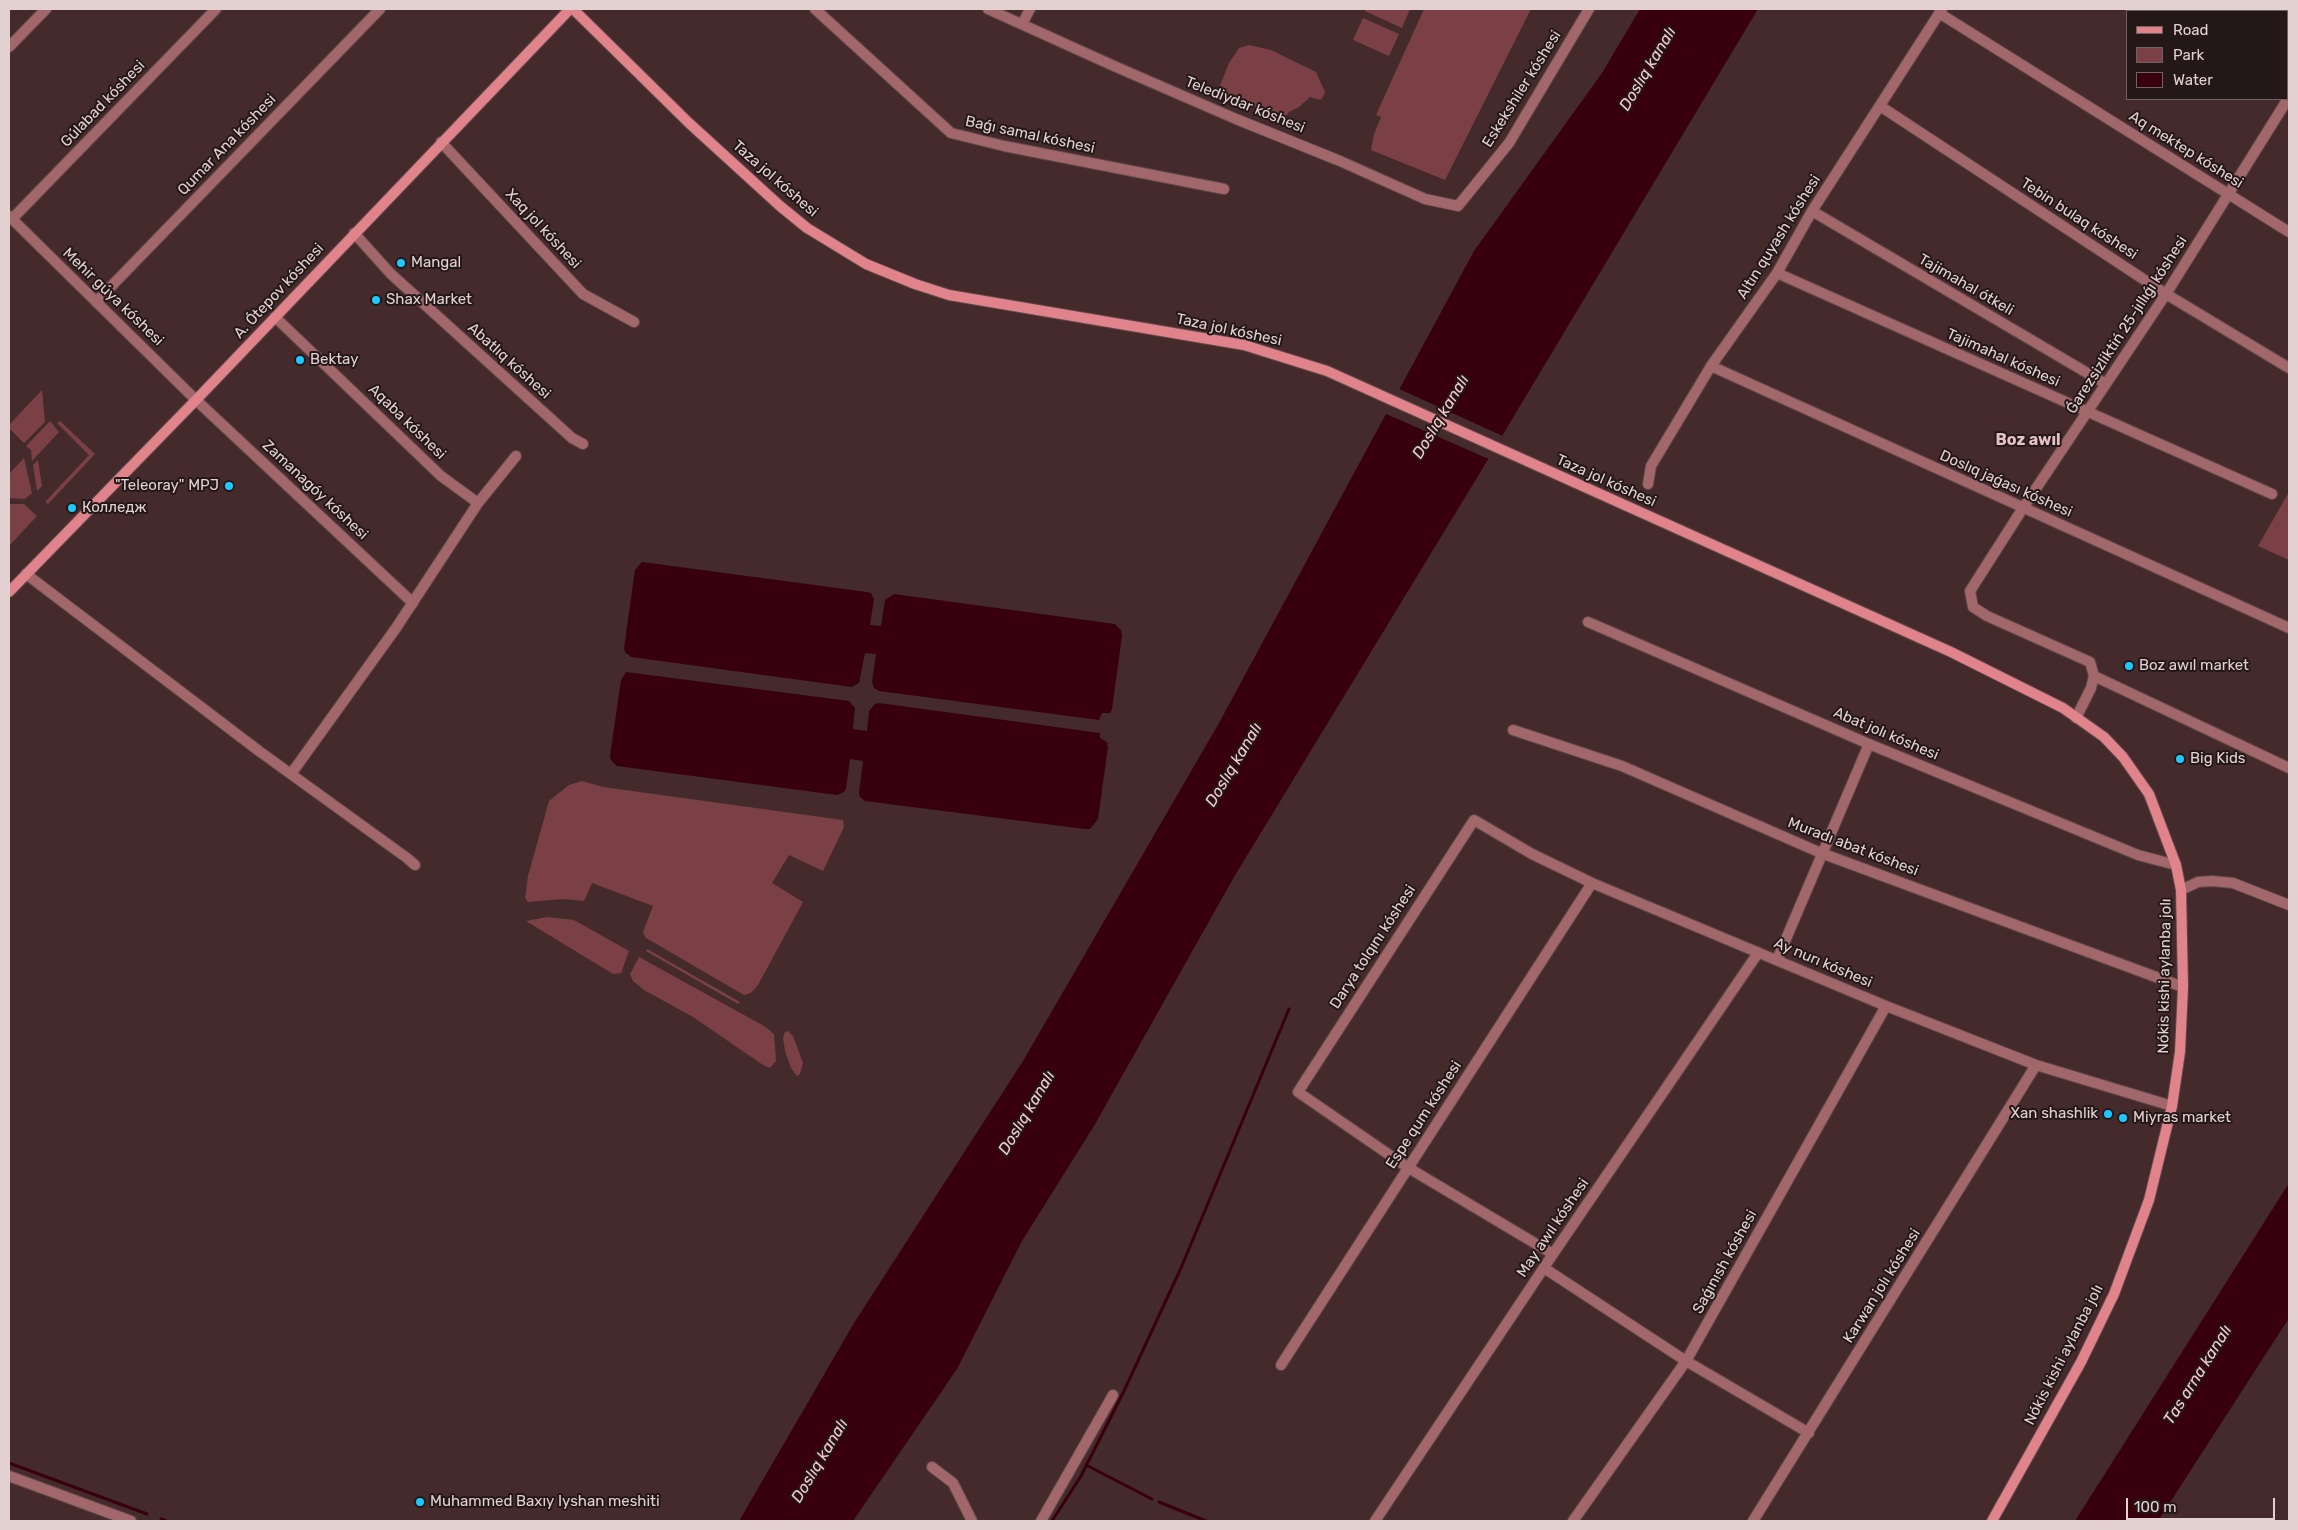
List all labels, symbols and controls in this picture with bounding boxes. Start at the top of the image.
legend [2126,10,2288,100]
text: Road [2173,21,2209,39]
water label: Doslıq kanalı [1616,24,1680,114]
street label: Eskekshiler kóshesi [1479,27,1565,151]
text: Park [2173,46,2204,64]
street label: Gúlabad kóshesi [57,57,149,151]
text: Water [2173,71,2213,89]
street label: Telediydar kóshesi [1183,73,1307,137]
street label: Qumar Ana kóshesi [174,91,280,199]
street label: Aq mektep kóshesi [2126,108,2246,192]
street label: Baǵı samal kóshesi [964,112,1096,158]
street label: Taza jol kóshesi [729,137,821,221]
street label: Altın quyash kóshesi [1733,172,1825,302]
street label: Tebin bulaq kóshesi [2017,174,2141,264]
street label: Xaq jol kóshesi [501,185,585,273]
street label: Ǵarezsizliktiń 25-jıllıǵı kóshesi [2063,233,2191,417]
street label: A. Ótepov kóshesi [230,240,328,342]
street label: Mehir gúyа kóshesi [59,244,167,350]
street label: Tajimahal ótkeli [1915,250,2017,320]
place label: Mangal [411,254,461,272]
marker: Mangal [395,257,407,269]
place label: Shax Market [386,291,472,309]
marker: Shax Market [370,294,382,306]
street label: Taza jol kóshesi [1175,310,1283,350]
street label: Abatlıq kóshesi [464,319,554,403]
street label: Tajimahal kóshesi [1944,325,2062,391]
place label: Bektay [310,351,358,369]
marker: Bektay [294,354,306,366]
water label: Doslıq kanalı [1409,372,1473,462]
street label: Aqaba kóshesi [365,381,449,463]
district label: Boz awıl [1995,430,2061,450]
street label: Zamanagóy kóshesi [258,436,372,544]
street label: Doslıq jaǵası kóshesi [1937,447,2075,521]
street label: Taza jol kóshesi [1553,451,1659,511]
place label: "Teleoray" MPJ [115,477,219,495]
marker: "Teleoray" MPJ [223,480,235,492]
place label: Колледж [82,499,146,517]
marker: Колледж [66,502,78,514]
place label: Boz awıl market [2139,657,2249,675]
marker: Boz awıl market [2123,660,2135,672]
street label: Abat jolı kóshesi [1831,704,1941,764]
water label: Doslıq kanalı [1202,720,1266,810]
place label: Big Kids [2190,750,2245,768]
marker: Big Kids [2174,753,2186,765]
street label: Muradı abat kóshesi [1785,814,1921,880]
street label: Darya tolqını kóshesi [1326,882,1420,1012]
street label: Nókis kishi aylanba jolı [2155,898,2175,1054]
street label: Ay nurı kóshesi [1771,934,1875,992]
street label: Espe qum kóshesi [1382,1058,1466,1172]
water label: Doslıq kanalı [995,1068,1059,1158]
place label: Xan shashlik [2011,1105,2098,1123]
marker: Xan shashlik [2102,1108,2114,1120]
place label: Miyras market [2133,1109,2231,1127]
marker: Miyras market [2117,1112,2129,1124]
street label: May awıl kóshesi [1513,1175,1593,1281]
street label: Saǵınısh kóshesi [1689,1207,1761,1317]
street label: Karwan jolı kóshesi [1840,1225,1924,1347]
street label: Nókis kishi aylanba jolı [2021,1282,2107,1428]
water label: Tas arna kanalı [2160,1322,2236,1428]
water label: Doslıq kanalı [788,1416,852,1506]
scale bar [2128,1488,2277,1520]
place label: Muhammed Baxıy Iyshan meshiti [430,1493,660,1511]
marker: Muhammed Baxıy Iyshan meshiti [414,1496,426,1508]
text: 100 m [2134,1498,2176,1516]

